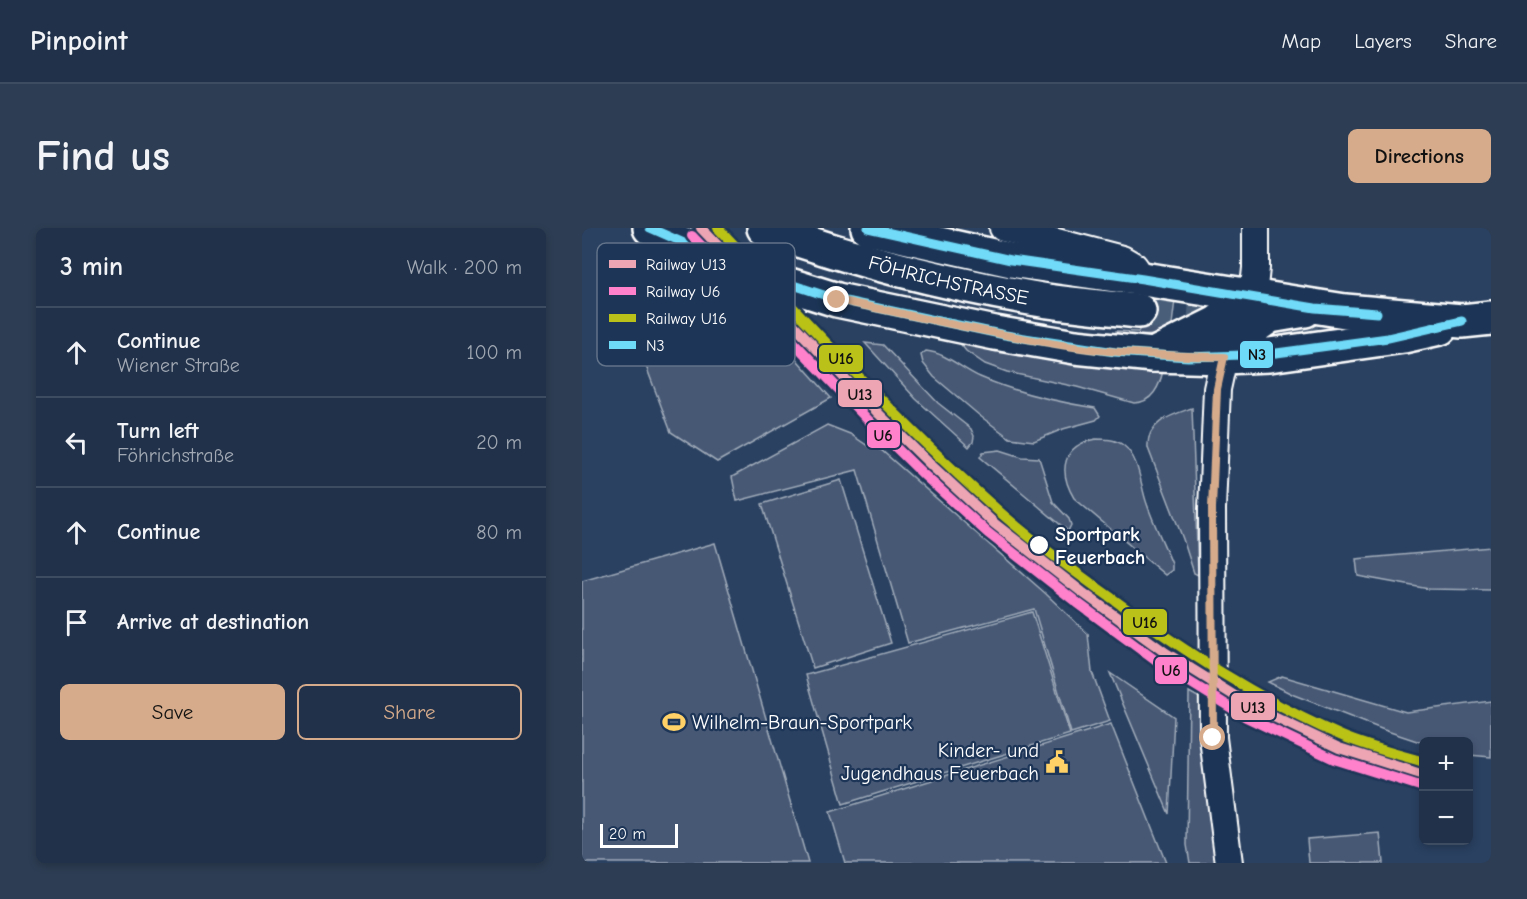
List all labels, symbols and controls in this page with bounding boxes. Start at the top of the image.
text: Pinpoint [30,25,128,57]
text: Map [1282,29,1321,53]
text: Layers [1354,29,1412,53]
text: Share [1445,29,1497,53]
button: Directions [1348,129,1491,183]
text: Find us [36,132,170,181]
legend [597,243,795,366]
street label: FÖHRICHSTRASSE [866,250,1030,309]
text: 3 min [60,252,123,282]
text: Walk · 200 m [407,256,522,279]
text: Railway U13 [646,256,726,274]
text: Railway U6 [646,283,721,301]
route end [823,286,849,312]
text: Railway U16 [646,310,727,328]
text: Continue [117,328,200,354]
icon: ahead [60,336,93,369]
text: N3 [646,337,665,355]
line badge: N3 [1239,340,1274,369]
text: 100 m [467,341,522,364]
line badge: U16 [818,344,864,373]
text: N3 [1248,346,1266,364]
text: U16 [828,350,854,368]
text: Wiener Straße [117,354,240,377]
line badge: U13 [837,379,883,408]
text: U13 [848,386,873,404]
text: Turn left [117,418,199,444]
line badge: U6 [866,421,901,449]
icon: left [60,426,93,459]
text: U6 [873,427,893,445]
text: 20 m [476,431,522,454]
text: Föhrichstraße [117,444,234,467]
icon: ahead [60,516,93,549]
text: Continue [117,519,200,545]
text: 80 m [476,521,522,544]
place label: Sportpark Feuerbach [1055,523,1145,569]
marker: Sportpark Feuerbach [1028,534,1050,556]
icon: arrive [60,606,93,639]
line badge: U16 [1122,608,1168,636]
text: Arrive at destination [117,609,309,635]
text: U16 [1132,614,1158,632]
line badge: U6 [1154,656,1188,685]
text: U6 [1161,662,1181,680]
button: Save [60,684,285,740]
button: Share [297,684,522,740]
line badge: U13 [1230,692,1276,721]
text: U13 [1241,699,1266,717]
sports icon: Wilhelm-Braun-Sportpark [661,709,687,735]
place label: Wilhelm-Braun-Sportpark [692,711,912,734]
route start [1199,724,1225,750]
map controls [1419,737,1473,845]
button: + [1419,737,1473,791]
place label: Kinder- und Jugendhaus Feuerbach [841,739,1039,785]
public building icon: Kinder- und Jugendhaus Feuerbach [1044,749,1070,775]
button: − [1419,791,1473,845]
scale bar [600,821,678,848]
text: 20 m [609,825,646,843]

